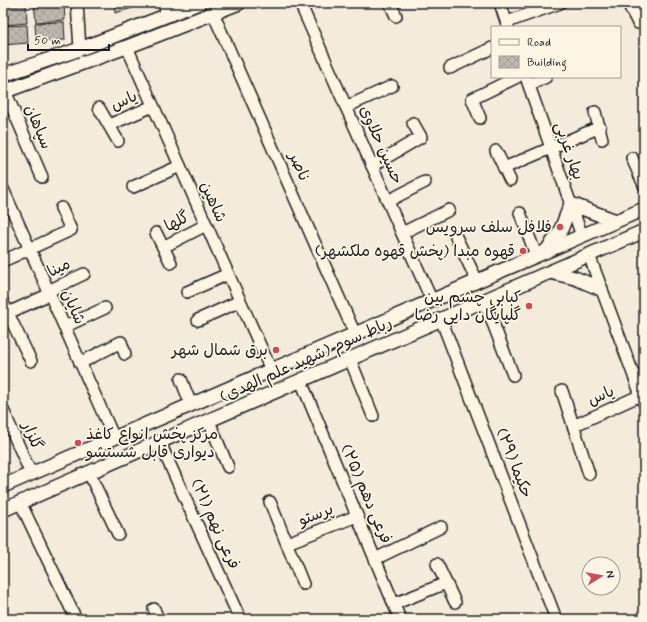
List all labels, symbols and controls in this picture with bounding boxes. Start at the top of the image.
scale bar [28,26,109,52]
legend [491,26,621,78]
text: 50 m [34,33,61,49]
text: Road [527,35,551,51]
text: Building [527,55,567,72]
street label: یاس [107,86,141,116]
street label: سپاهان [19,101,57,153]
street label: حسین حلاوی [354,102,408,188]
street label: بهار غربی [549,119,589,183]
street label: ناصر [282,147,315,185]
street label: شاهین [195,178,231,226]
street label: گلها [161,207,193,237]
place label: فلافل سلف سرویس [426,217,552,238]
marker: فلافل سلف سرویس [555,222,565,232]
place label: قهوه مبدا (پخش قهوه ملکشهر) [315,241,515,262]
marker: قهوه مبدا (پخش قهوه ملکشهر) [518,246,528,256]
street label: مینا [44,253,74,283]
street label: شایان [56,286,90,328]
place label: کبابی چشم بین گلپایگان دایی رضا [415,287,521,326]
marker: کبابی چشم بین گلپایگان دایی رضا [524,301,534,311]
street label: رباط سوم (شهید علم الهدی) [216,312,396,408]
place label: برق شمال شهر [170,340,268,361]
marker: برق شمال شهر [271,345,281,355]
street label: یاس [584,381,618,411]
street label: گلزار [16,417,47,453]
place label: مرکز پخش انواع کاغذ دیواری قابل شستشو [84,424,218,463]
street label: حکیما (۲۹) [491,425,537,501]
marker: مرکز پخش انواع کاغذ دیواری قابل شستشو [73,438,83,448]
street label: فرعی دهم (۲۵) [335,441,396,547]
street label: فرعی نهم (۲۱) [185,475,244,573]
street label: پرستو [295,499,337,532]
north arrow [581,556,621,596]
text: N [602,569,617,579]

